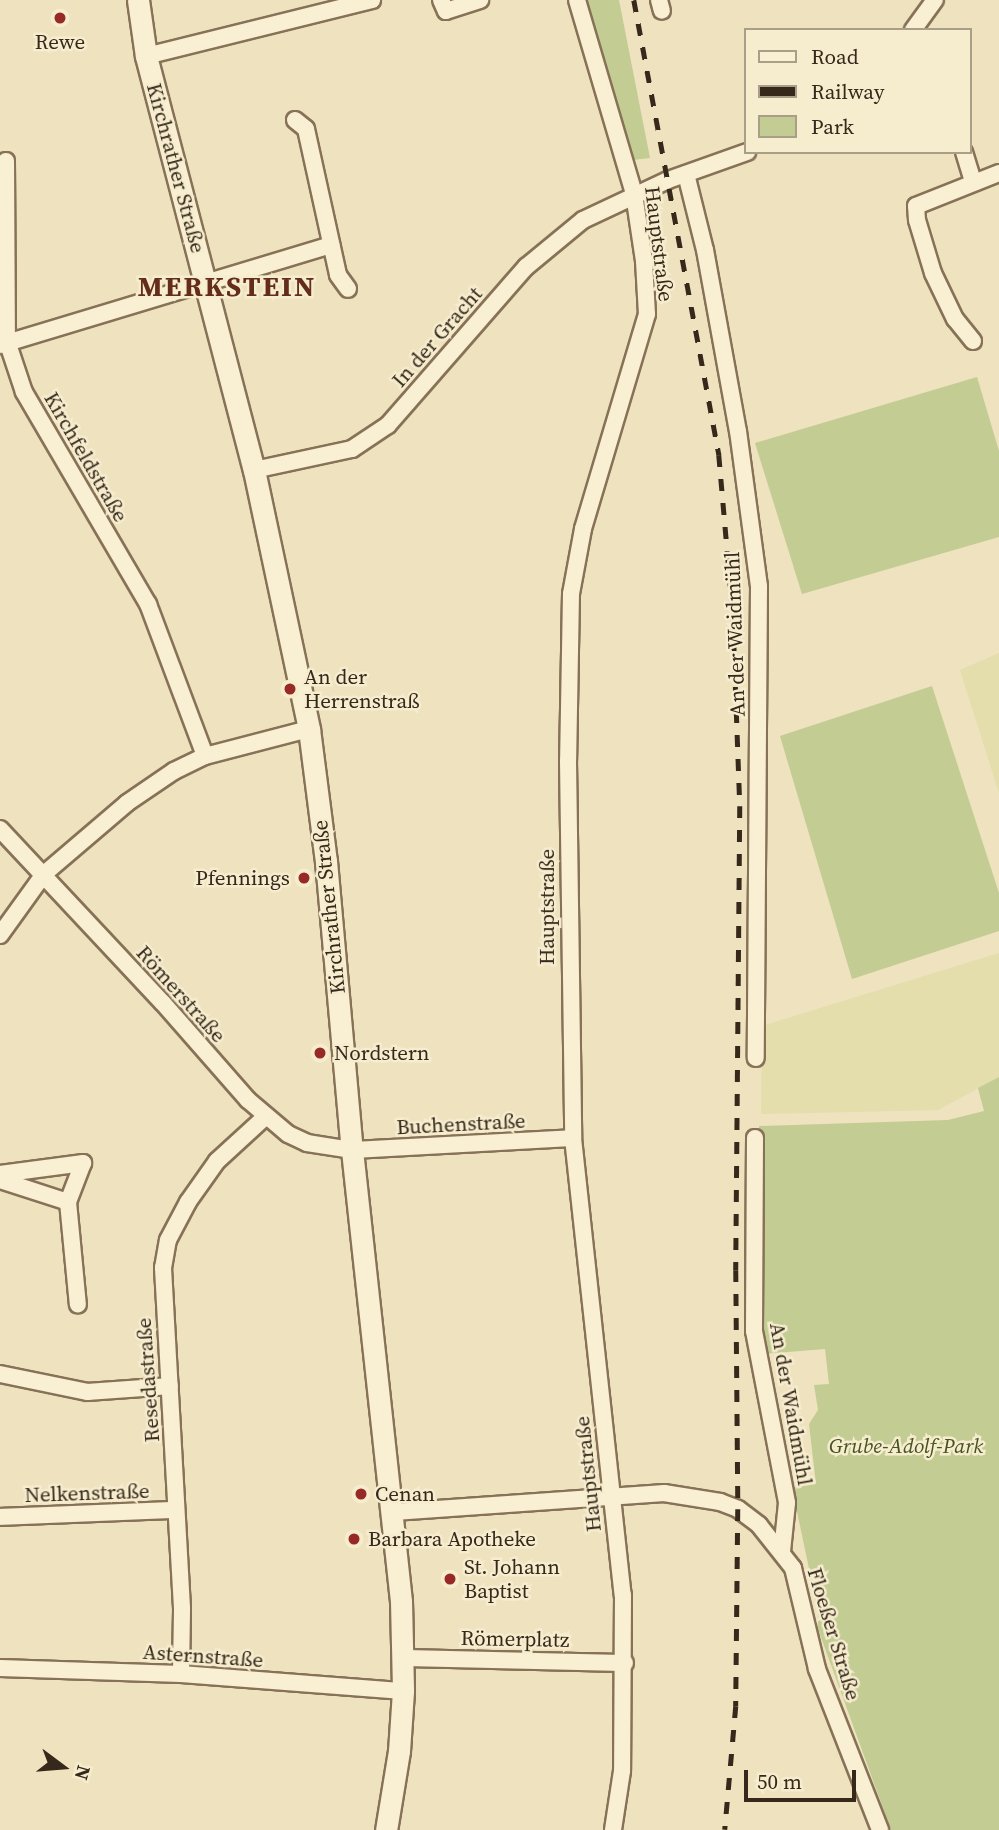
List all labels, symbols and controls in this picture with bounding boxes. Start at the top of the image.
marker: Rewe [52,10,68,26]
legend [744,28,971,154]
place label: Rewe [35,29,85,55]
text: Road [811,42,859,71]
text: Railway [811,77,885,106]
street label: Kirchrather Straße [141,80,211,256]
text: Park [811,112,854,141]
street label: Hauptstraße [639,185,679,303]
district label: MERKSTEIN [139,269,315,303]
street label: In der Gracht [387,282,487,392]
street label: Kirchfeldstraße [39,388,133,526]
street label: An der Waidmühl [720,551,750,717]
place label: An der Herrenstraß [304,664,420,714]
marker: An der Herrenstraß [282,681,298,697]
street label: Kirchrather Straße [307,819,351,995]
street label: Hauptstraße [534,849,560,965]
place label: Pfennings [195,865,290,891]
marker: Pfennings [296,870,312,886]
street label: Römerstraße [131,940,231,1048]
place label: Nordstern [334,1040,430,1066]
marker: Nordstern [312,1045,328,1061]
street label: Buchenstraße [396,1108,526,1140]
street label: Resedastraße [131,1317,165,1443]
street label: An der Waidmühl [764,1320,818,1488]
street label: Hauptstraße [569,1415,607,1533]
park label: Grube-Adolf-Park [829,1433,983,1459]
street label: Nelkenstraße [24,1478,150,1508]
place label: Cenan [375,1481,435,1507]
marker: Cenan [353,1486,369,1502]
place label: Barbara Apotheke [368,1526,536,1552]
marker: Barbara Apotheke [346,1531,362,1547]
place label: St. Johann Baptist [464,1554,560,1604]
street label: Floeßer Straße [802,1565,866,1703]
marker: St. Johann Baptist [442,1571,458,1587]
street label: Römerplatz [460,1625,570,1653]
street label: Asternstraße [142,1639,264,1673]
north arrow [28,1732,98,1802]
scale bar [747,1756,859,1800]
text: N [69,1763,98,1783]
text: 50 m [757,1767,802,1796]

